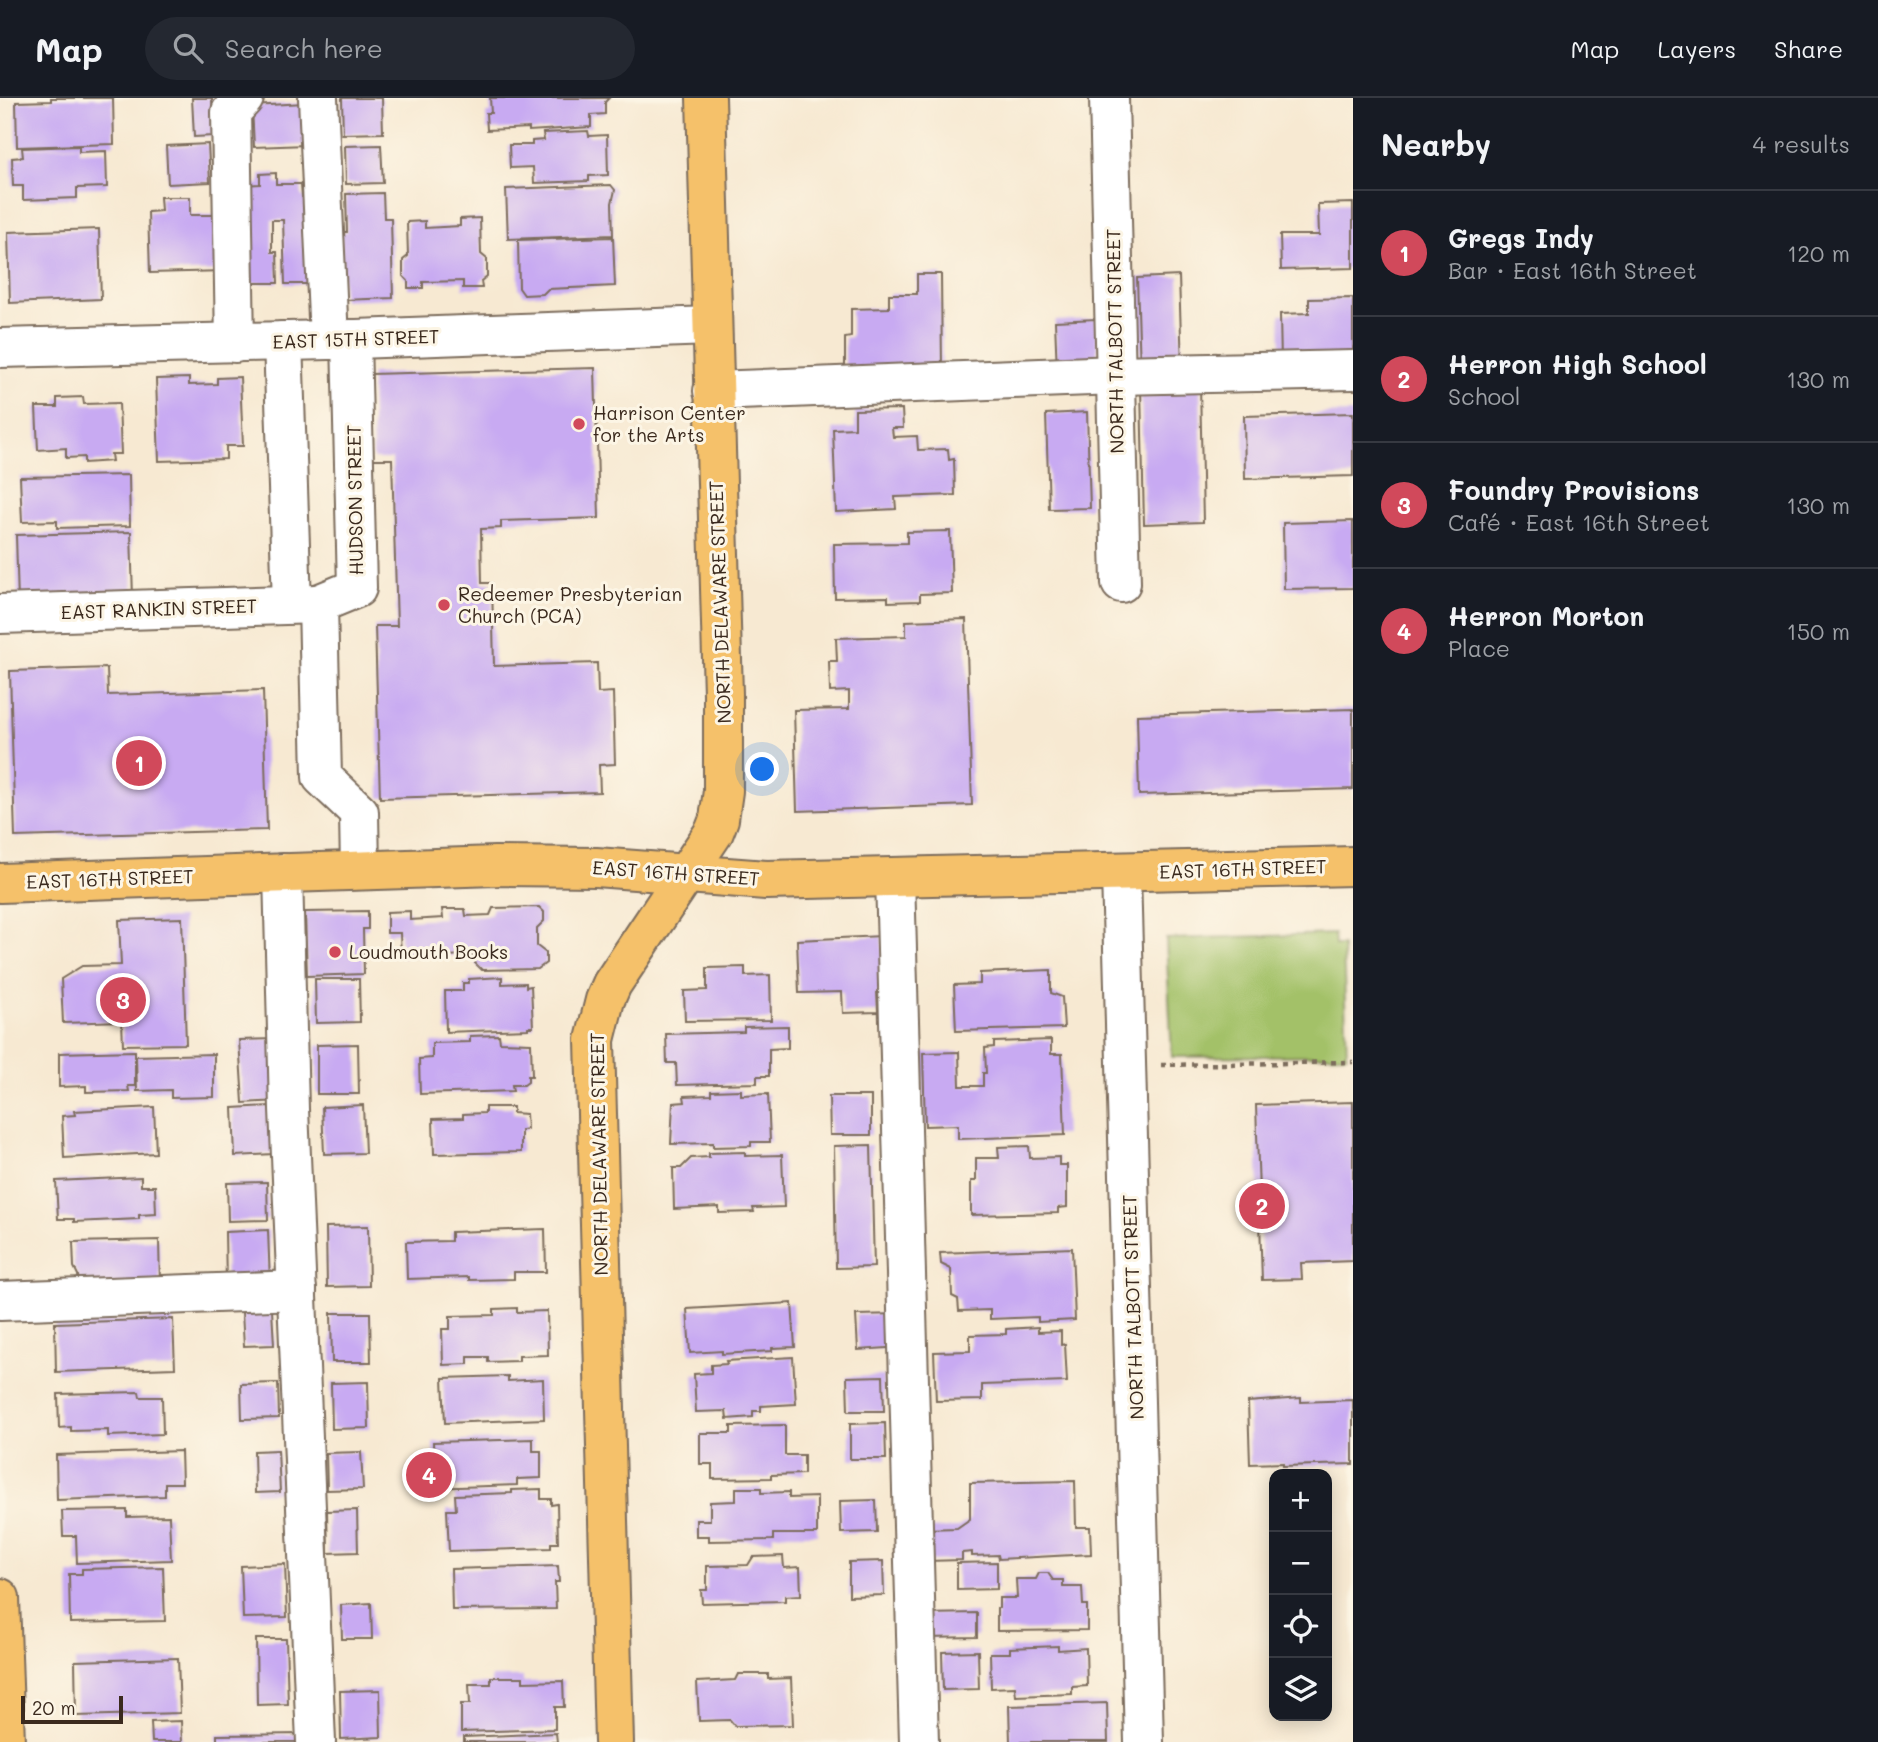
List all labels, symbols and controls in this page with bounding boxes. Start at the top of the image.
search box [145,17,635,80]
text: Map [35,27,103,70]
icon: search [169,29,207,67]
text: Search here [225,31,383,65]
text: Map [1571,33,1619,64]
text: Layers [1657,33,1736,64]
text: Share [1774,33,1843,64]
text: Nearby [1381,124,1491,164]
text: 4 results [1753,129,1850,159]
text: Gregs Indy [1448,221,1594,255]
street label: NORTH TALBOTT STREET [1100,228,1129,454]
text: 1 [1399,238,1409,268]
text: 120 m [1787,238,1850,268]
text: Bar · East 16th Street [1448,255,1697,285]
street label: EAST 15TH STREET [272,323,440,354]
text: Herron High School [1448,347,1707,381]
text: 2 [1398,364,1410,394]
text: 130 m [1786,364,1850,394]
text: School [1448,381,1521,411]
place label: Harrison Center for the Arts [593,400,746,447]
marker: Harrison Center for the Arts [571,416,587,432]
street label: HUDSON STREET [341,424,368,576]
text: Foundry Provisions [1448,473,1699,507]
street label: NORTH DELAWARE STREET [703,480,736,724]
text: 3 [1397,490,1411,520]
text: 130 m [1786,490,1850,520]
text: Café · East 16th Street [1448,507,1710,537]
place label: Redeemer Presbyterian Church (PCA) [458,581,682,628]
street label: EAST RANKIN STREET [60,593,258,624]
marker: Redeemer Presbyterian Church (PCA) [436,597,452,613]
text: Herron Morton [1448,599,1644,633]
text: 4 [1397,616,1411,646]
text: 150 m [1786,616,1850,646]
text: Place [1448,633,1510,663]
pin: 1 [116,737,162,789]
your location [745,752,779,786]
street label: EAST 16TH STREET [1159,853,1327,884]
street label: EAST 16TH STREET [592,854,760,891]
street label: EAST 16TH STREET [26,863,194,894]
place label: Loudmouth Books [349,939,508,964]
marker: Loudmouth Books [327,944,343,960]
pin: 3 [100,974,146,1026]
street label: NORTH DELAWARE STREET [584,1032,613,1276]
pin: 2 [1239,1180,1285,1232]
street label: NORTH TALBOTT STREET [1116,1194,1149,1420]
pin: 4 [406,1449,452,1501]
map controls [1269,1469,1332,1721]
button: + [1269,1469,1332,1532]
button: − [1269,1532,1332,1595]
button: locate [1269,1595,1332,1658]
button: layers [1269,1658,1332,1721]
scale bar [21,1693,122,1725]
text: 20 m [32,1695,76,1720]

